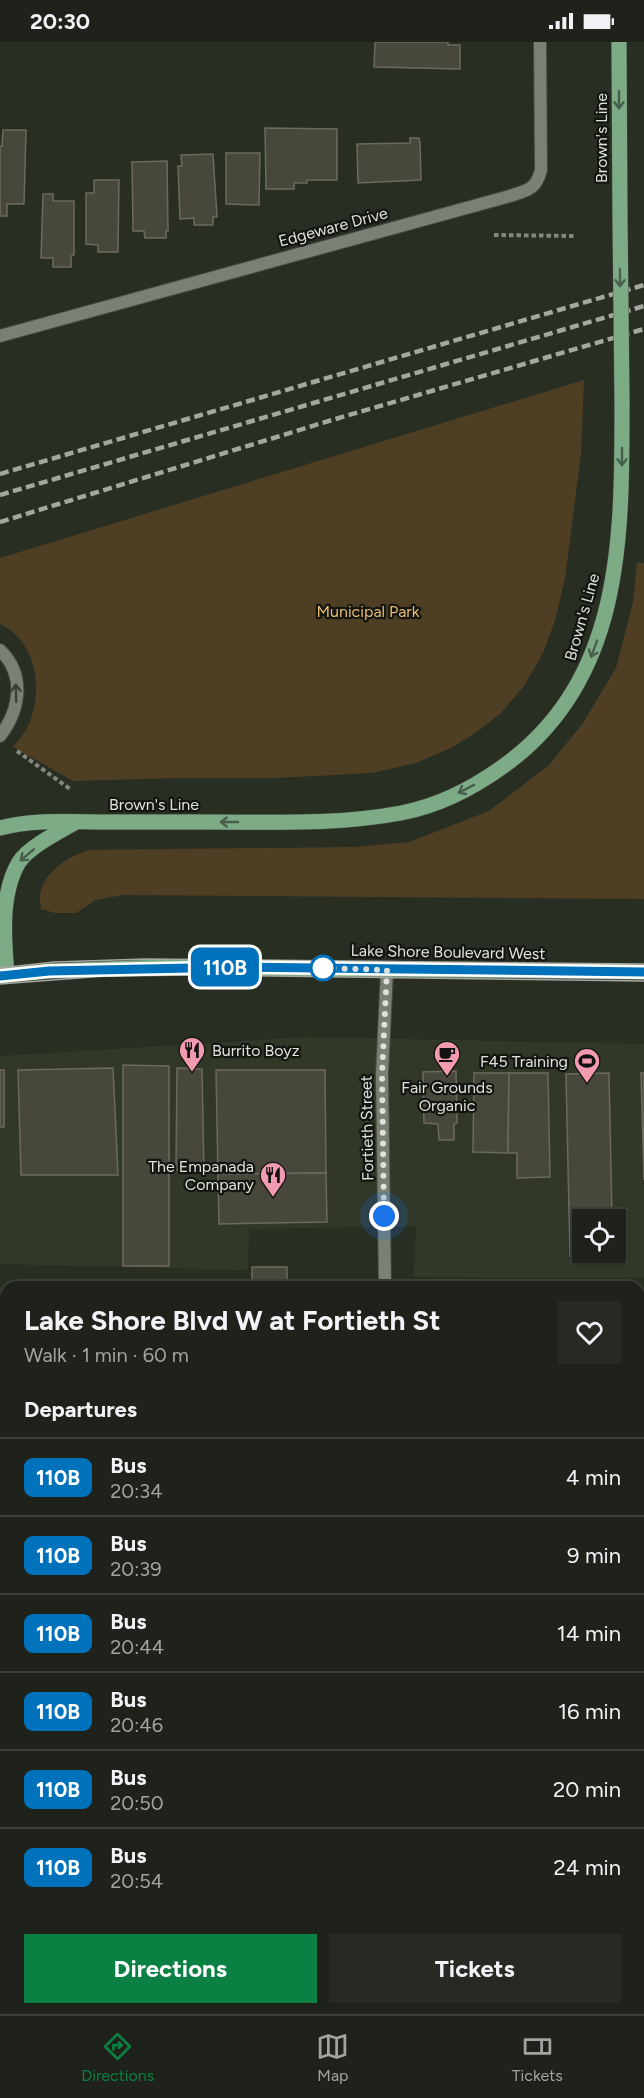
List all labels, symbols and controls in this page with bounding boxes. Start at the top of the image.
text: 20:30 [30,8,90,35]
one-way arrow [613,90,625,110]
street label: Brown's Line [592,93,611,183]
street label: Edgeware Drive [276,203,390,251]
one-way arrow [614,268,626,288]
one-way arrow [616,447,628,467]
street label: Brown's Line [560,571,604,663]
park label: Municipal Park [317,602,420,621]
one-way arrow [588,639,599,658]
one-way arrow [11,683,22,703]
one-way arrow [457,784,475,796]
street label: Brown's Line [109,795,199,814]
one-way arrow [220,816,240,828]
one-way arrow [19,848,35,861]
street label: Lake Shore Boulevard West [350,941,546,963]
line badge: 110B [183,948,267,986]
text: 110B [203,955,247,980]
unlabelled marker [310,955,336,981]
restaurant icon: Burrito Boyz [177,1035,207,1073]
cafe icon: Fair Grounds Organic [432,1039,462,1077]
place label: Burrito Boyz [212,1041,300,1060]
sports icon: F45 Training [572,1046,602,1084]
place label: F45 Training [480,1052,568,1071]
street label: Fortieth Street [357,1075,377,1181]
place label: Fair Grounds Organic [401,1078,493,1115]
place label: The Empanada Company [148,1157,255,1194]
restaurant icon: The Empanada Company [258,1160,288,1198]
your location [369,1201,399,1231]
map controls [572,1209,626,1263]
button: locate [572,1209,626,1263]
button: heart [558,1301,621,1364]
text: Lake Shore Blvd W at Fortieth St [24,1303,440,1337]
text: Walk · 1 min · 60 m [24,1343,189,1367]
text: Departures [24,1396,137,1423]
text: Bus [110,1452,146,1479]
text: 4 min [566,1464,621,1491]
text: 110B [36,1465,80,1490]
text: 20:34 [110,1479,163,1503]
text: Bus [110,1530,146,1557]
text: 9 min [567,1542,621,1569]
text: 110B [36,1543,80,1568]
text: 20:39 [110,1557,161,1581]
text: Bus [110,1608,146,1635]
text: 14 min [557,1620,621,1647]
text: 110B [36,1621,80,1646]
text: 20:44 [110,1635,164,1659]
text: Bus [110,1686,146,1713]
text: 16 min [558,1698,621,1725]
text: 110B [36,1699,80,1724]
text: 20:46 [110,1713,163,1737]
text: Bus [110,1764,146,1791]
text: 20 min [553,1776,621,1803]
text: 110B [36,1777,80,1802]
text: 20:50 [110,1791,164,1815]
text: Bus [110,1842,146,1869]
text: 24 min [554,1854,621,1881]
text: 110B [36,1855,80,1880]
text: 20:54 [110,1869,163,1893]
button: Directions [24,1934,317,2003]
button: Tickets [329,1934,621,2003]
tab: Directions [81,2030,154,2085]
tab: Map [316,2030,349,2085]
tab: Tickets [512,2030,563,2085]

